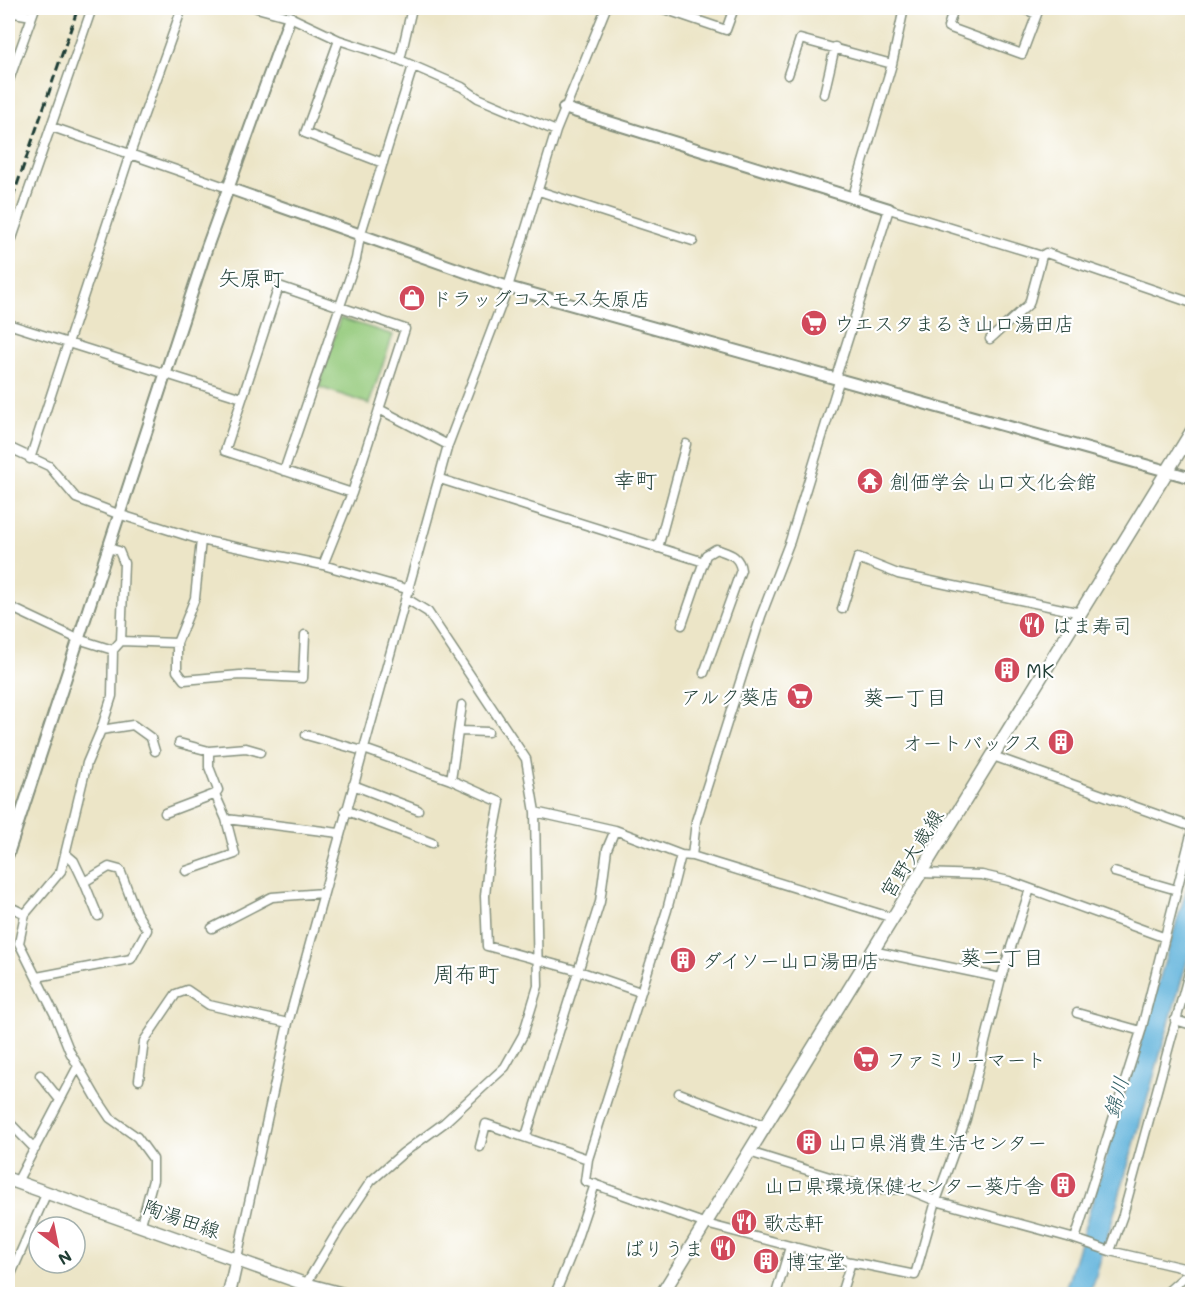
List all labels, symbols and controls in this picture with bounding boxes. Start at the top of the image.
district label: 矢原町 [218,263,284,292]
shop icon: ドラッグコスモス矢原店 [397,283,427,313]
place label: ドラッグコスモス矢原店 [432,285,651,311]
supermarket icon: ウエスタまるき山口湯田店 [799,308,829,338]
place label: ウエスタまるき山口湯田店 [834,310,1074,336]
district label: 幸町 [613,465,657,494]
temple icon: 創価学会 山口文化会館 [855,466,885,496]
place label: 創価学会 山口文化会館 [890,468,1096,494]
restaurant icon: はま寿司 [1017,610,1047,640]
place label: はま寿司 [1052,612,1132,638]
building icon: MK [992,655,1022,685]
place label: MK [1026,657,1054,683]
supermarket icon: アルク葵店 [785,681,815,711]
place label: アルク葵店 [681,683,780,709]
district label: 葵一丁目 [863,683,947,710]
building icon: オートバックス [1046,727,1076,757]
place label: オートバックス [902,729,1042,755]
street label: 宮野大歳線 [873,804,949,902]
district label: 葵二丁目 [960,943,1044,970]
building icon: ダイソー山口湯田店 [668,945,698,975]
place label: ダイソー山口湯田店 [702,947,880,973]
district label: 周布町 [433,959,499,988]
supermarket icon: ファミリーマート [851,1044,881,1074]
place label: ファミリーマート [886,1046,1046,1072]
water label: 錦川 [1096,1073,1134,1121]
building icon: 山口県消費生活センター [794,1127,824,1157]
place label: 山口県消費生活センター [828,1129,1047,1155]
building icon: 山口県環境保健センター葵庁舎 [1048,1170,1078,1200]
place label: 山口県環境保健センター葵庁舎 [765,1172,1044,1198]
street label: 陶湯田線 [140,1193,224,1243]
restaurant icon: 歌志軒 [729,1207,759,1237]
place label: 歌志軒 [764,1209,824,1235]
north arrow [27,1215,87,1275]
restaurant icon: ばりうま [708,1233,738,1263]
place label: ばりうま [624,1235,704,1261]
text: N [54,1246,76,1270]
building icon: 博宝堂 [751,1246,781,1276]
place label: 博宝堂 [786,1248,846,1274]

